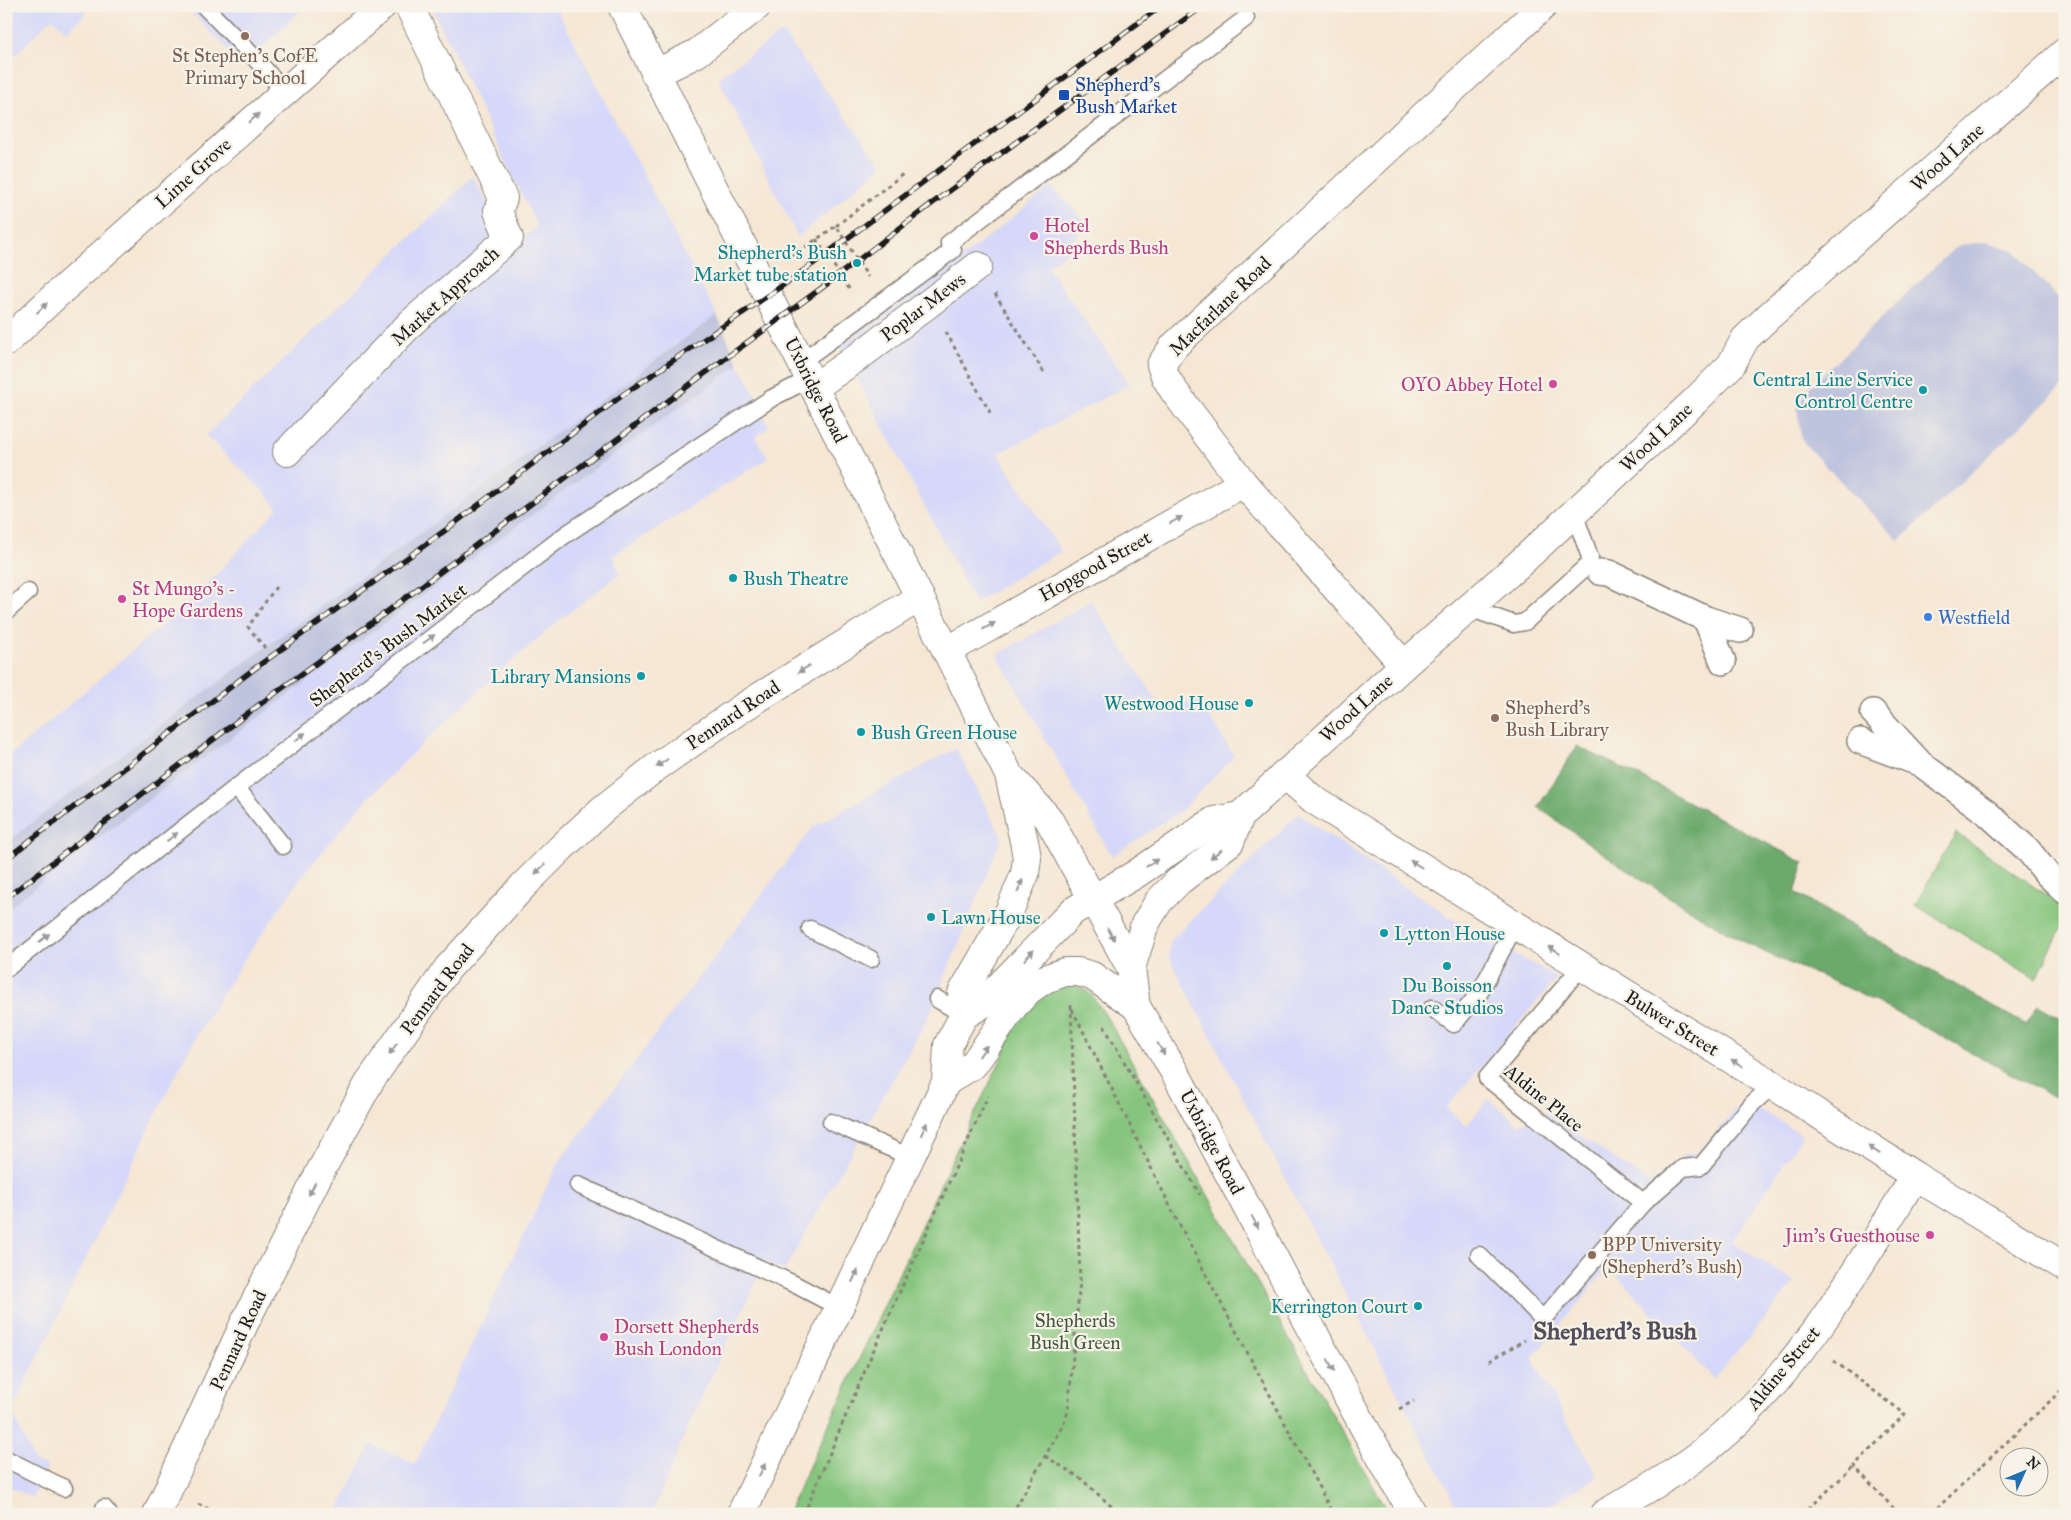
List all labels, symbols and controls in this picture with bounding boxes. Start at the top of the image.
marker: St Stephen's CofE Primary School [239,30,251,42]
place label: St Stephen's CofE Primary School [172,44,318,89]
place label: Shepherd's Bush Market [1075,73,1177,118]
marker: Shepherd's Bush Market [1057,88,1071,102]
one-way arrow [248,112,260,124]
street label: Wood Lane [1906,118,1988,196]
street label: Lime Grove [150,133,236,213]
place label: Hotel Shepherds Bush [1044,214,1169,259]
marker: Hotel Shepherds Bush [1028,230,1040,242]
street label: Market Approach [386,241,504,350]
place label: Shepherd's Bush Market tube station [693,241,847,286]
street label: Macfarlane Road [1164,251,1276,360]
marker: Shepherd's Bush Market tube station [851,257,863,269]
street label: Poplar Mews [876,268,970,346]
one-way arrow [35,302,47,314]
street label: Uxbridge Road [779,333,853,447]
place label: Central Line Service Control Centre [1753,368,1913,413]
place label: OYO Abbey Hotel [1401,373,1544,396]
marker: OYO Abbey Hotel [1547,378,1559,390]
marker: Central Line Service Control Centre [1917,384,1929,396]
street label: Wood Lane [1615,398,1697,476]
one-way arrow [1169,516,1184,524]
street label: Hopgood Street [1035,526,1156,607]
place label: Bush Theatre [743,567,848,590]
marker: Bush Theatre [727,572,739,584]
place label: St Mungo's - Hope Gardens [132,577,243,622]
street label: Shepherd's Bush Market [305,578,472,712]
marker: St Mungo's - Hope Gardens [116,593,128,605]
place label: Westfield [1938,606,2011,629]
marker: Westfield [1922,611,1934,623]
one-way arrow [982,621,996,630]
one-way arrow [422,634,436,644]
place label: Library Mansions [491,665,631,688]
one-way arrow [797,665,810,674]
street label: Wood Lane [1315,669,1397,747]
marker: Library Mansions [635,670,647,682]
street label: Pennard Road [682,675,785,755]
place label: Westwood House [1104,692,1239,715]
place label: Shepherd's Bush Library [1505,696,1610,741]
marker: Westwood House [1243,697,1255,709]
marker: Shepherd's Bush Library [1489,712,1501,724]
place label: Bush Green House [871,721,1017,744]
marker: Bush Green House [855,726,867,738]
one-way arrow [293,732,306,743]
one-way arrow [656,758,669,768]
one-way arrow [165,832,178,843]
one-way arrow [1210,848,1223,859]
one-way arrow [1145,858,1159,868]
one-way arrow [1410,859,1423,868]
one-way arrow [534,863,546,875]
one-way arrow [1017,878,1024,893]
place label: Lawn House [941,906,1041,929]
marker: Lawn House [925,911,937,923]
place label: Lytton House [1394,922,1505,945]
one-way arrow [1107,927,1116,940]
marker: Lytton House [1378,927,1390,939]
one-way arrow [37,932,50,943]
street label: Pennard Road [395,939,479,1039]
one-way arrow [1548,945,1561,954]
one-way arrow [1023,949,1035,961]
marker: Du Boisson Dance Studios [1441,960,1453,972]
place label: Du Boisson Dance Studios [1391,974,1503,1019]
street label: Bulwer Street [1621,985,1723,1061]
one-way arrow [388,1042,398,1055]
one-way arrow [1156,1042,1165,1055]
one-way arrow [978,1044,988,1057]
one-way arrow [1730,1058,1744,1068]
street label: Aldine Place [1499,1059,1588,1137]
street label: Uxbridge Road [1174,1086,1249,1199]
one-way arrow [920,1121,928,1136]
one-way arrow [1868,1145,1881,1155]
one-way arrow [308,1182,316,1196]
one-way arrow [1251,1215,1259,1229]
place label: Jim's Guesthouse [1783,1224,1920,1248]
marker: Jim's Guesthouse [1924,1229,1936,1241]
place label: BPP University (Shepherd's Bush) [1602,1233,1742,1279]
marker: BPP University (Shepherd's Bush) [1586,1249,1598,1261]
one-way arrow [851,1269,859,1283]
street label: Pennard Road [205,1286,271,1394]
place label: Kerrington Court [1271,1295,1408,1319]
marker: Kerrington Court [1412,1300,1424,1312]
park label: Shepherds Bush Green [1029,1309,1121,1354]
place label: Dorsett Shepherds Bush London [614,1315,759,1360]
district label: Shepherd's Bush [1533,1316,1697,1346]
street label: Aldine Street [1741,1321,1825,1415]
marker: Dorsett Shepherds Bush London [598,1331,610,1343]
one-way arrow [1327,1358,1335,1373]
north arrow [1998,1448,2048,1498]
text: N [2023,1453,2043,1474]
one-way arrow [759,1463,767,1477]

